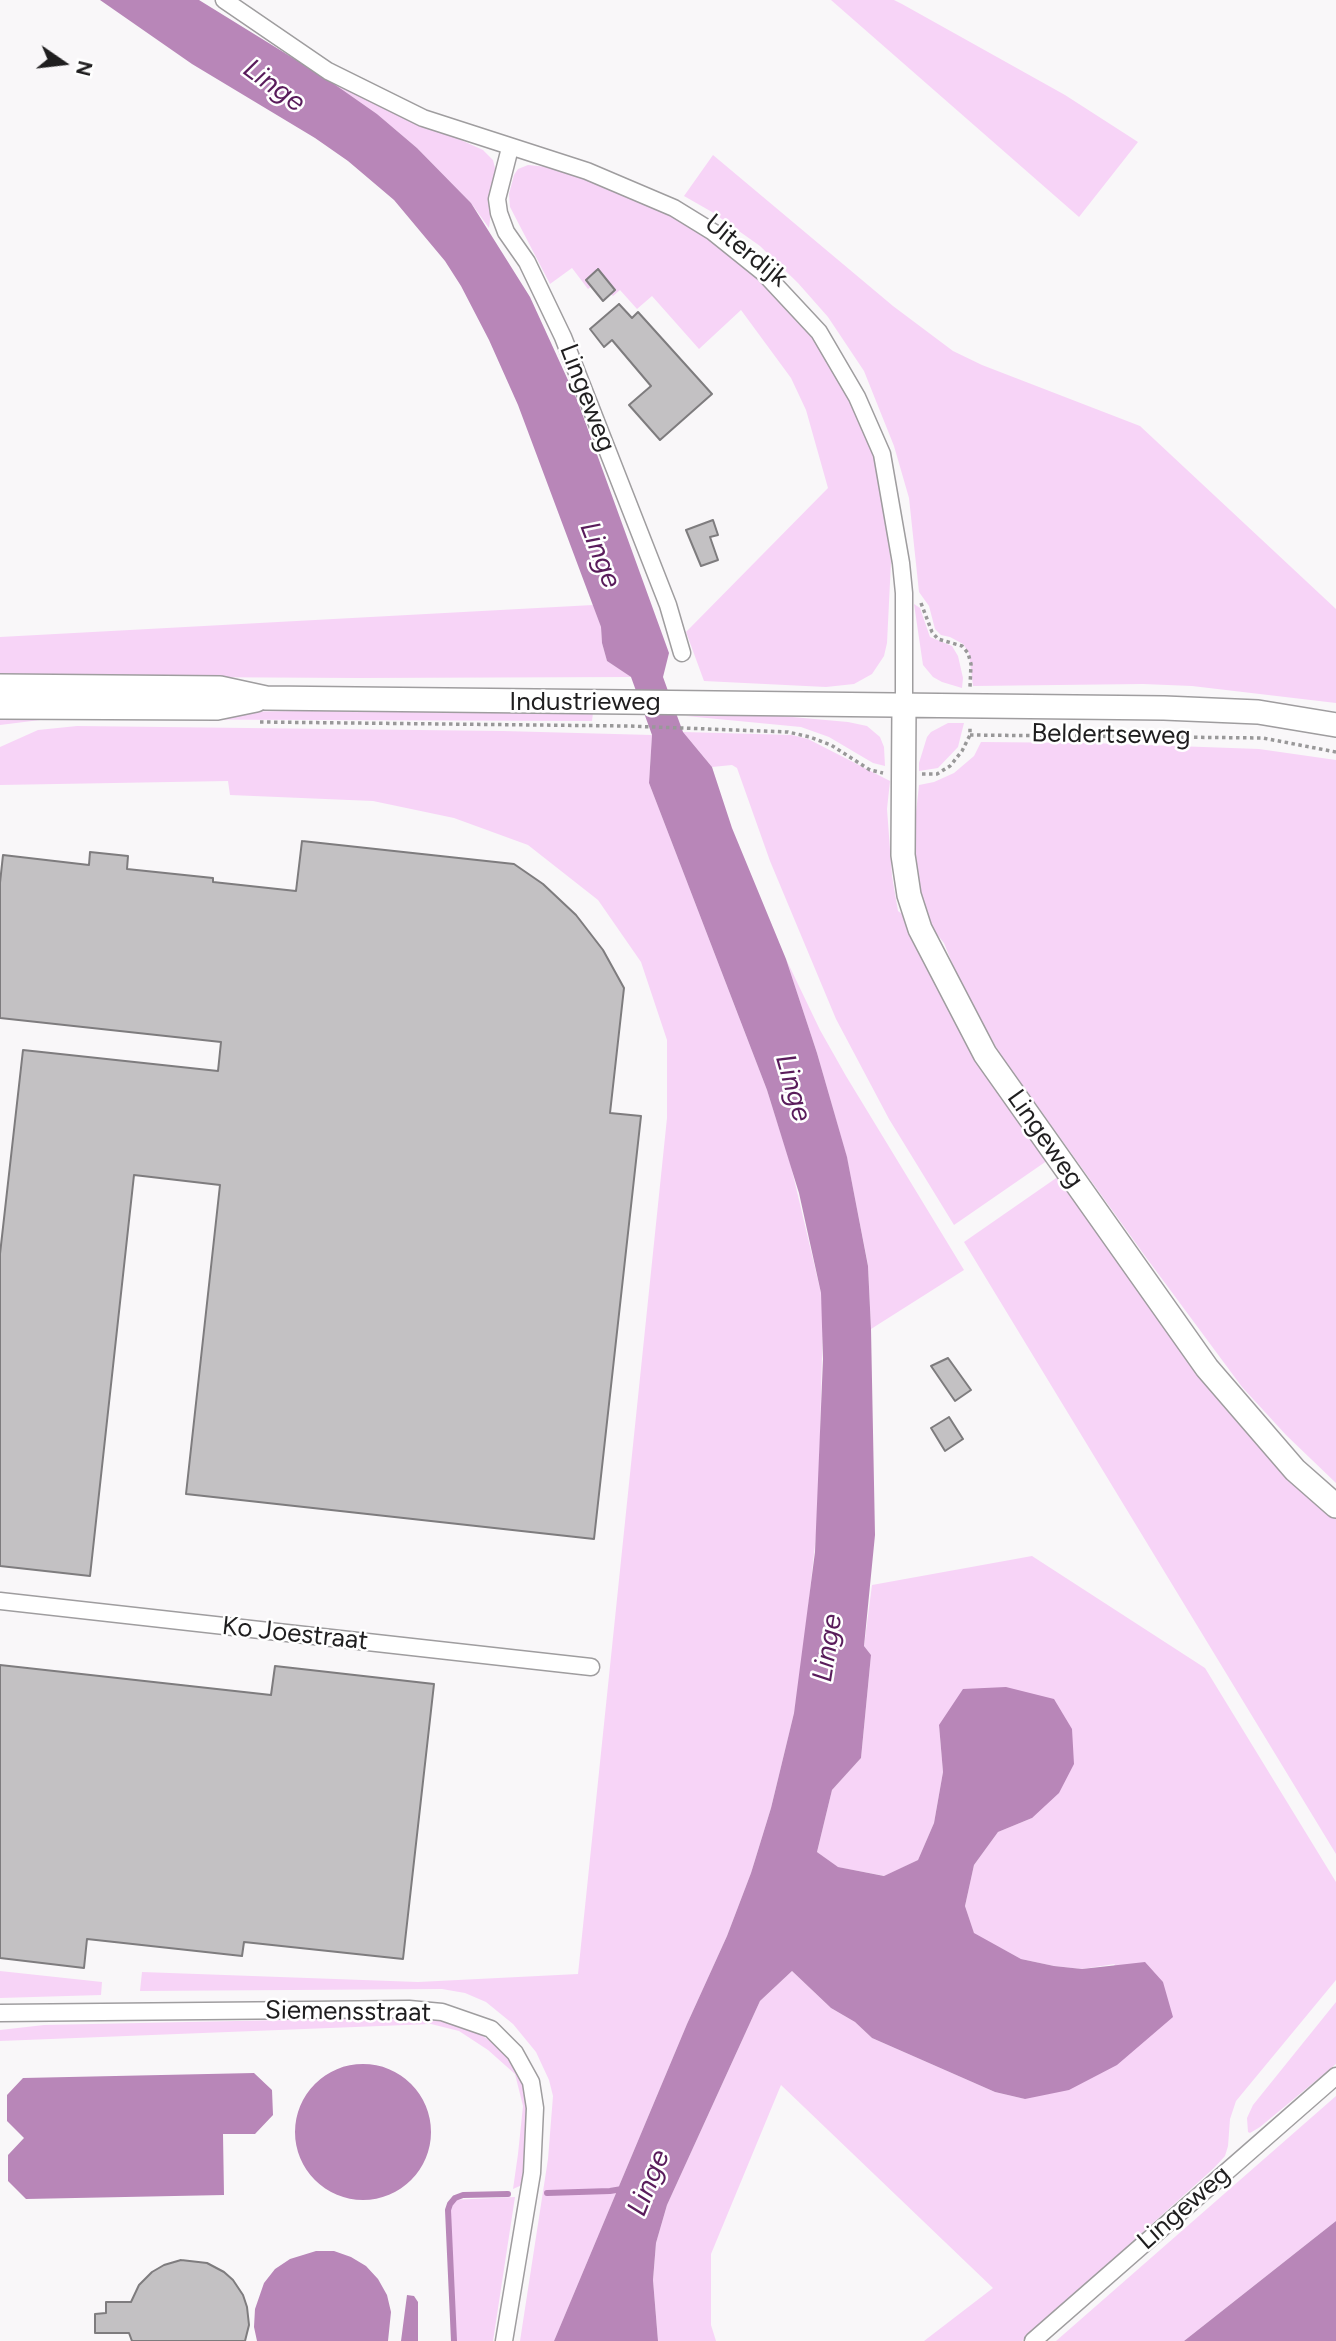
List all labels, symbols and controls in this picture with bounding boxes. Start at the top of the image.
north arrow [28,28,98,98]
water label: Linge [236,52,312,120]
text: N [71,58,97,78]
street label: Uiterdijk [698,208,794,294]
street label: Lingeweg [552,340,622,456]
water label: Linge [572,517,628,593]
street label: Industrieweg [509,686,661,718]
street label: Beldertseweg [1031,718,1191,752]
water label: Linge [767,1050,819,1126]
street label: Lingeweg [1000,1084,1090,1194]
street label: Ko Joestraat [220,1611,370,1657]
water label: Linge [806,1612,850,1684]
street label: Siemensstraat [265,1995,431,2029]
water label: Linge [621,2145,677,2221]
street label: Lingeweg [1131,2159,1237,2257]

